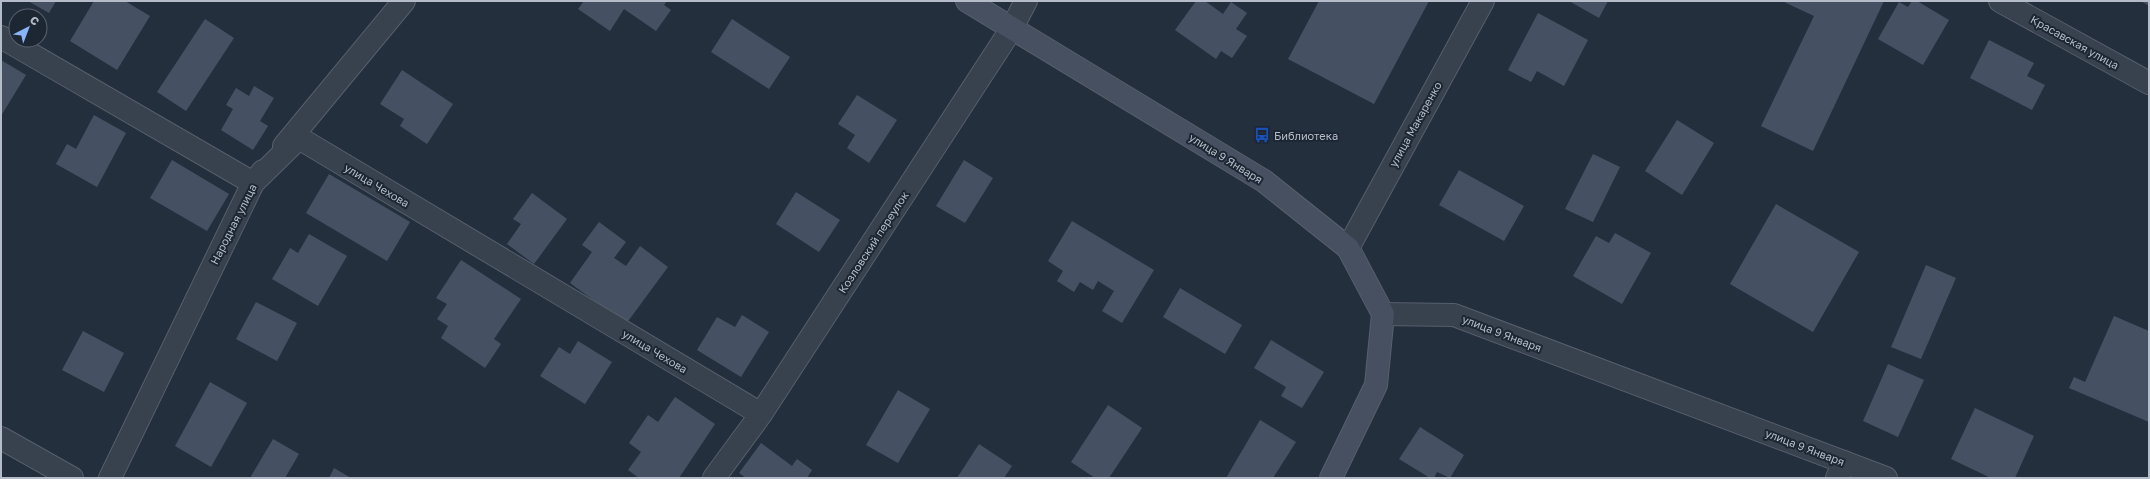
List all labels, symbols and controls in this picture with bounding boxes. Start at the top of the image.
north arrow [8,8,48,48]
street label: Красавская улица [2029,12,2121,72]
text: С [28,13,42,28]
street label: улица Макаренко [1386,79,1444,169]
bus stop icon: Библиотека [1253,126,1271,144]
place label: Библиотека [1274,129,1338,142]
street label: улица 9 Января [1187,130,1265,186]
street label: улица Чехова [342,161,412,209]
street label: Народная улица [207,182,259,266]
street label: Козловский переулок [835,188,911,295]
street label: улица 9 Января [1460,312,1544,354]
street label: улица Чехова [620,327,690,375]
street label: улица 9 Января [1763,426,1847,468]

